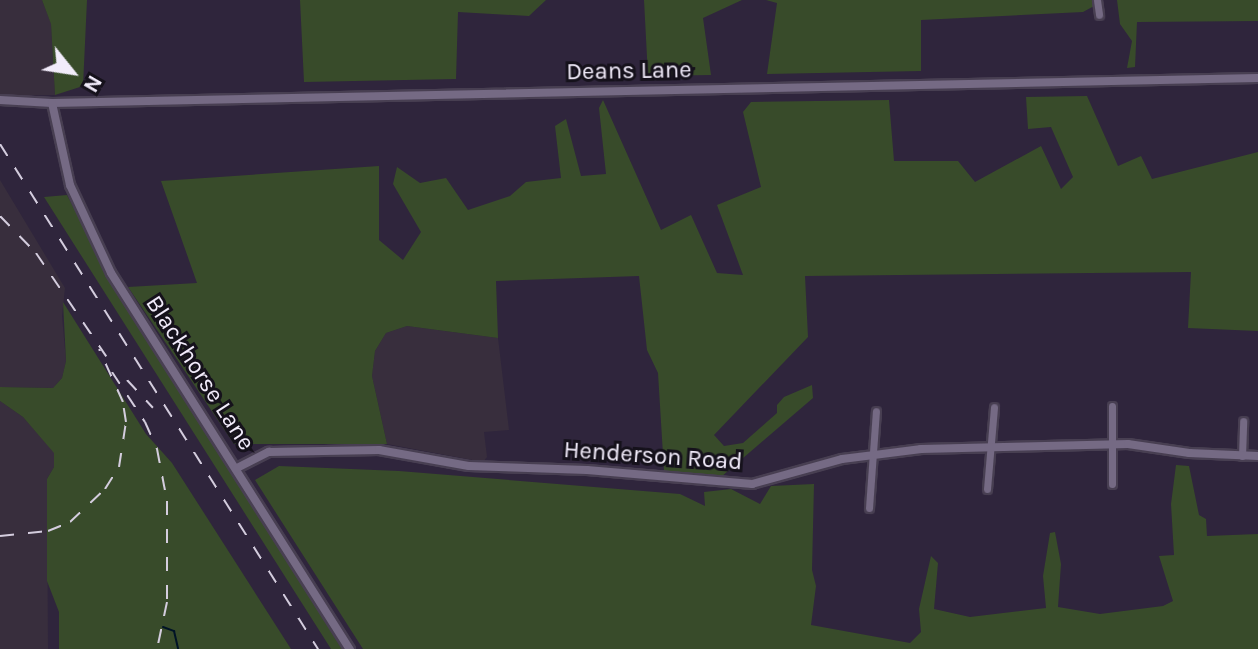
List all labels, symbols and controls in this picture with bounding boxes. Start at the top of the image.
north arrow [32,32,112,112]
street label: Deans Lane [566,56,692,86]
text: N [78,71,108,97]
street label: Blackhorse Lane [139,290,261,456]
street label: Henderson Road [563,435,743,477]

